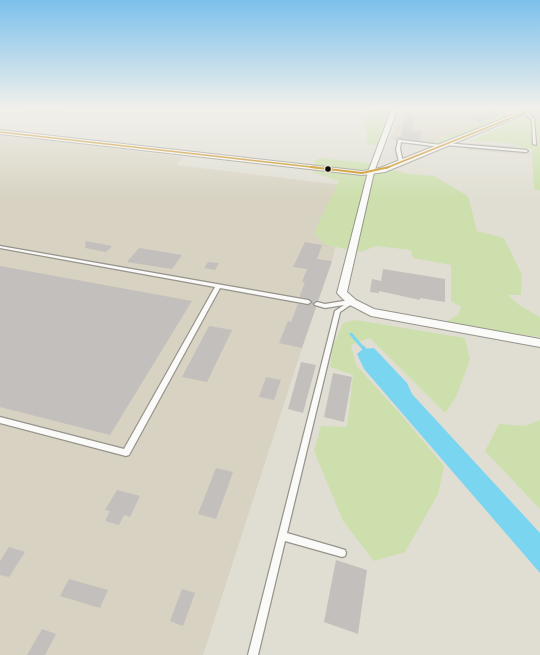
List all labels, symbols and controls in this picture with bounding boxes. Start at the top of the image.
unlabelled marker [323,164,333,174]

